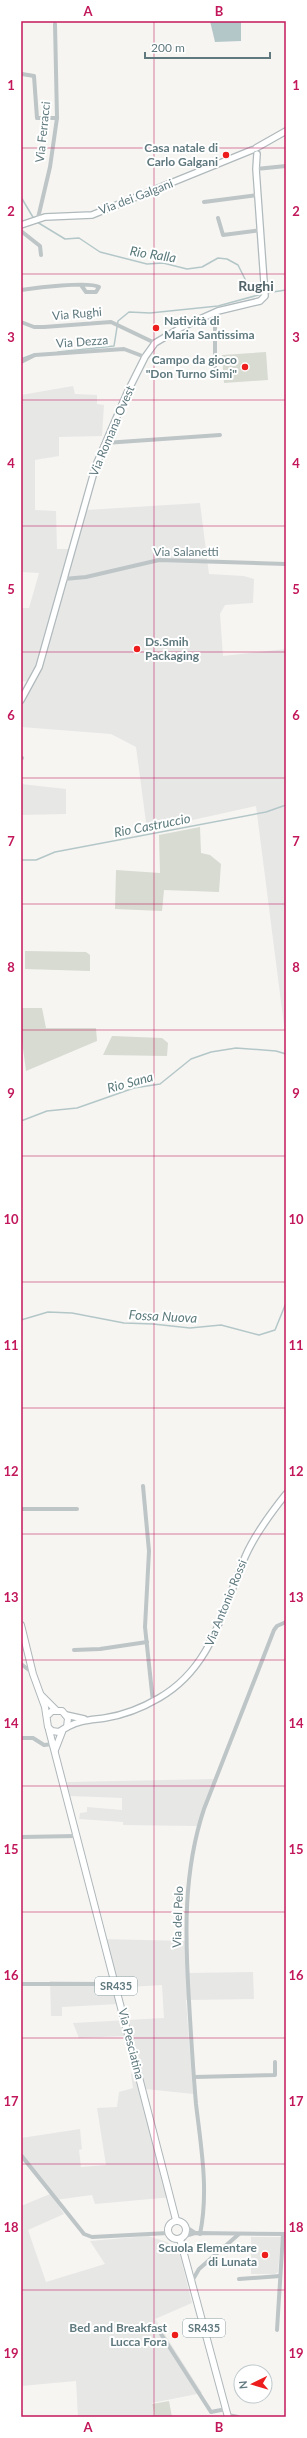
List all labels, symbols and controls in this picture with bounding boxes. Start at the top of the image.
text: A [82,3,93,19]
text: B [215,3,224,19]
scale bar [145,34,270,60]
text: 200 m [151,40,185,55]
text: 1 [7,77,15,93]
text: 1 [292,77,300,93]
street label: Via Ferracci [32,100,53,163]
place label: Casa natale di Carlo Galgani [144,140,218,169]
marker: Casa natale di Carlo Galgani [221,150,231,160]
street label: Via dei Galgani [97,175,175,218]
text: 2 [7,203,15,219]
text: 2 [292,203,300,219]
water label: Rio Ralla [129,242,178,266]
district label: Rughi [238,277,274,294]
street label: Via Rughi [51,304,103,323]
place label: Natività di Maria Santissima [164,313,255,342]
marker: Natività di Maria Santissima [151,323,161,333]
text: 3 [7,329,15,345]
text: 3 [292,329,300,345]
street label: Via Dezza [55,332,109,351]
place label: Campo da gioco "Don Turno Simi" [146,352,237,381]
marker: Campo da gioco "Don Turno Simi" [240,362,250,372]
street label: Via Romana Ovest [86,383,138,478]
text: 4 [7,455,15,471]
text: 4 [292,455,300,471]
street label: Via Salanetti [153,544,219,559]
text: 5 [7,581,15,597]
text: 5 [292,581,300,597]
place label: Ds.Smih Packaging [145,634,200,663]
marker: Ds.Smih Packaging [132,644,142,654]
text: 6 [7,707,15,723]
text: 6 [292,707,300,723]
water label: Rio Castruccio [112,810,192,840]
text: 7 [7,833,15,849]
text: 7 [292,833,300,849]
text: 8 [7,959,15,975]
text: 8 [292,959,300,975]
water label: Rio Sana [105,1068,155,1096]
text: 9 [7,1085,15,1101]
text: 9 [292,1085,300,1101]
text: 10 [3,1211,19,1227]
text: 10 [288,1211,304,1227]
water label: Fossa Nuova [128,1306,198,1326]
text: 11 [3,1337,19,1353]
text: 11 [288,1337,304,1353]
text: 12 [3,1463,19,1479]
text: 12 [288,1463,304,1479]
street label: Via Antonio Rossi [201,1557,250,1648]
text: 13 [3,1589,19,1605]
text: 13 [288,1589,304,1605]
text: 14 [3,1715,19,1731]
text: 14 [288,1715,304,1731]
text: 15 [3,1841,19,1857]
text: 15 [288,1841,304,1857]
street label: Via del Pelo [169,1886,186,1948]
text: 16 [3,1967,19,1983]
text: 16 [288,1967,304,1983]
road number: SR435 [95,1977,137,1995]
street label: Via Pesciatina [115,2007,148,2081]
text: 17 [3,2093,19,2109]
text: 17 [288,2093,304,2109]
text: 18 [3,2219,19,2235]
text: 18 [288,2219,304,2235]
place label: Scuola Elementare di Lunata [158,2240,258,2269]
marker: Scuola Elementare di Lunata [260,2250,270,2260]
road number: SR435 [183,2319,225,2337]
place label: Bed and Breakfast Lucca Fora [69,2320,168,2349]
marker: Bed and Breakfast Lucca Fora [170,2330,180,2340]
text: 19 [3,2345,19,2361]
text: 19 [288,2345,304,2361]
north arrow [233,2364,273,2404]
text: N [236,2380,249,2390]
text: A [82,2419,93,2435]
text: B [215,2419,224,2435]

